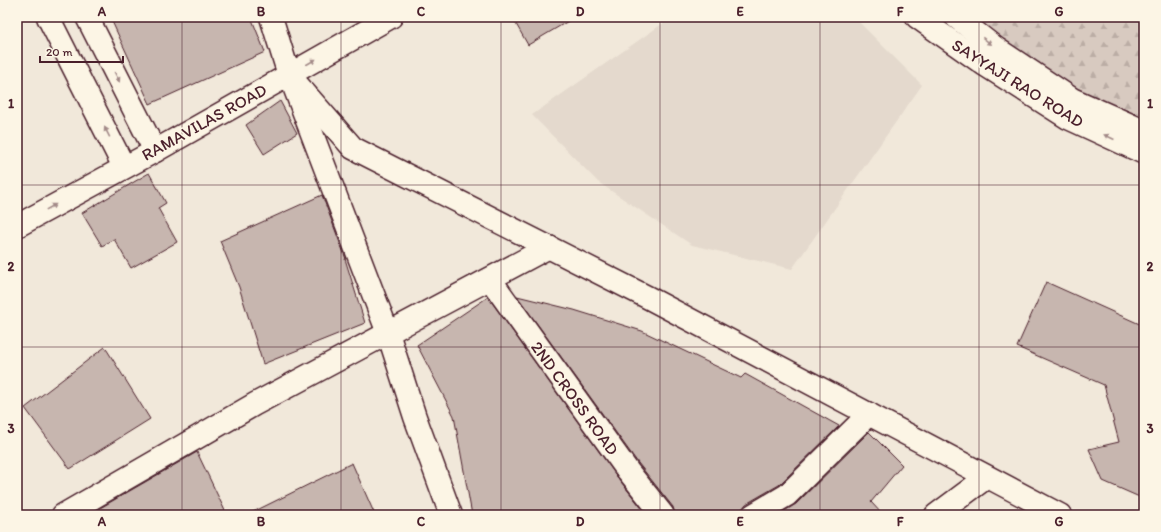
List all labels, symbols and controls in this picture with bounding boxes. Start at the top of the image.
text: A [97,4,107,19]
text: B [257,4,266,19]
text: C [417,4,426,19]
text: D [576,4,585,19]
text: E [736,4,744,19]
text: F [897,4,904,19]
text: G [1055,4,1064,19]
street label: SAYYAJI RAO ROAD [948,34,1088,132]
one-way arrow [981,37,992,45]
scale bar [40,38,123,64]
text: 20 m [46,45,73,59]
one-way arrow [305,59,317,66]
one-way arrow [114,71,120,82]
street label: RAMAVILAS ROAD [138,79,270,165]
text: 1 [8,96,14,111]
text: 1 [1147,96,1153,111]
one-way arrow [103,127,110,138]
one-way arrow [1103,134,1114,140]
one-way arrow [45,204,57,211]
text: 2 [8,259,15,274]
text: 2 [1147,259,1154,274]
street label: 2ND CROSS ROAD [527,337,623,459]
text: 3 [7,421,15,436]
text: 3 [1146,421,1154,436]
text: A [97,514,107,529]
text: B [257,514,266,529]
text: C [417,514,426,529]
text: D [576,514,585,529]
text: E [736,514,744,529]
text: F [897,514,904,529]
text: G [1055,514,1064,529]

